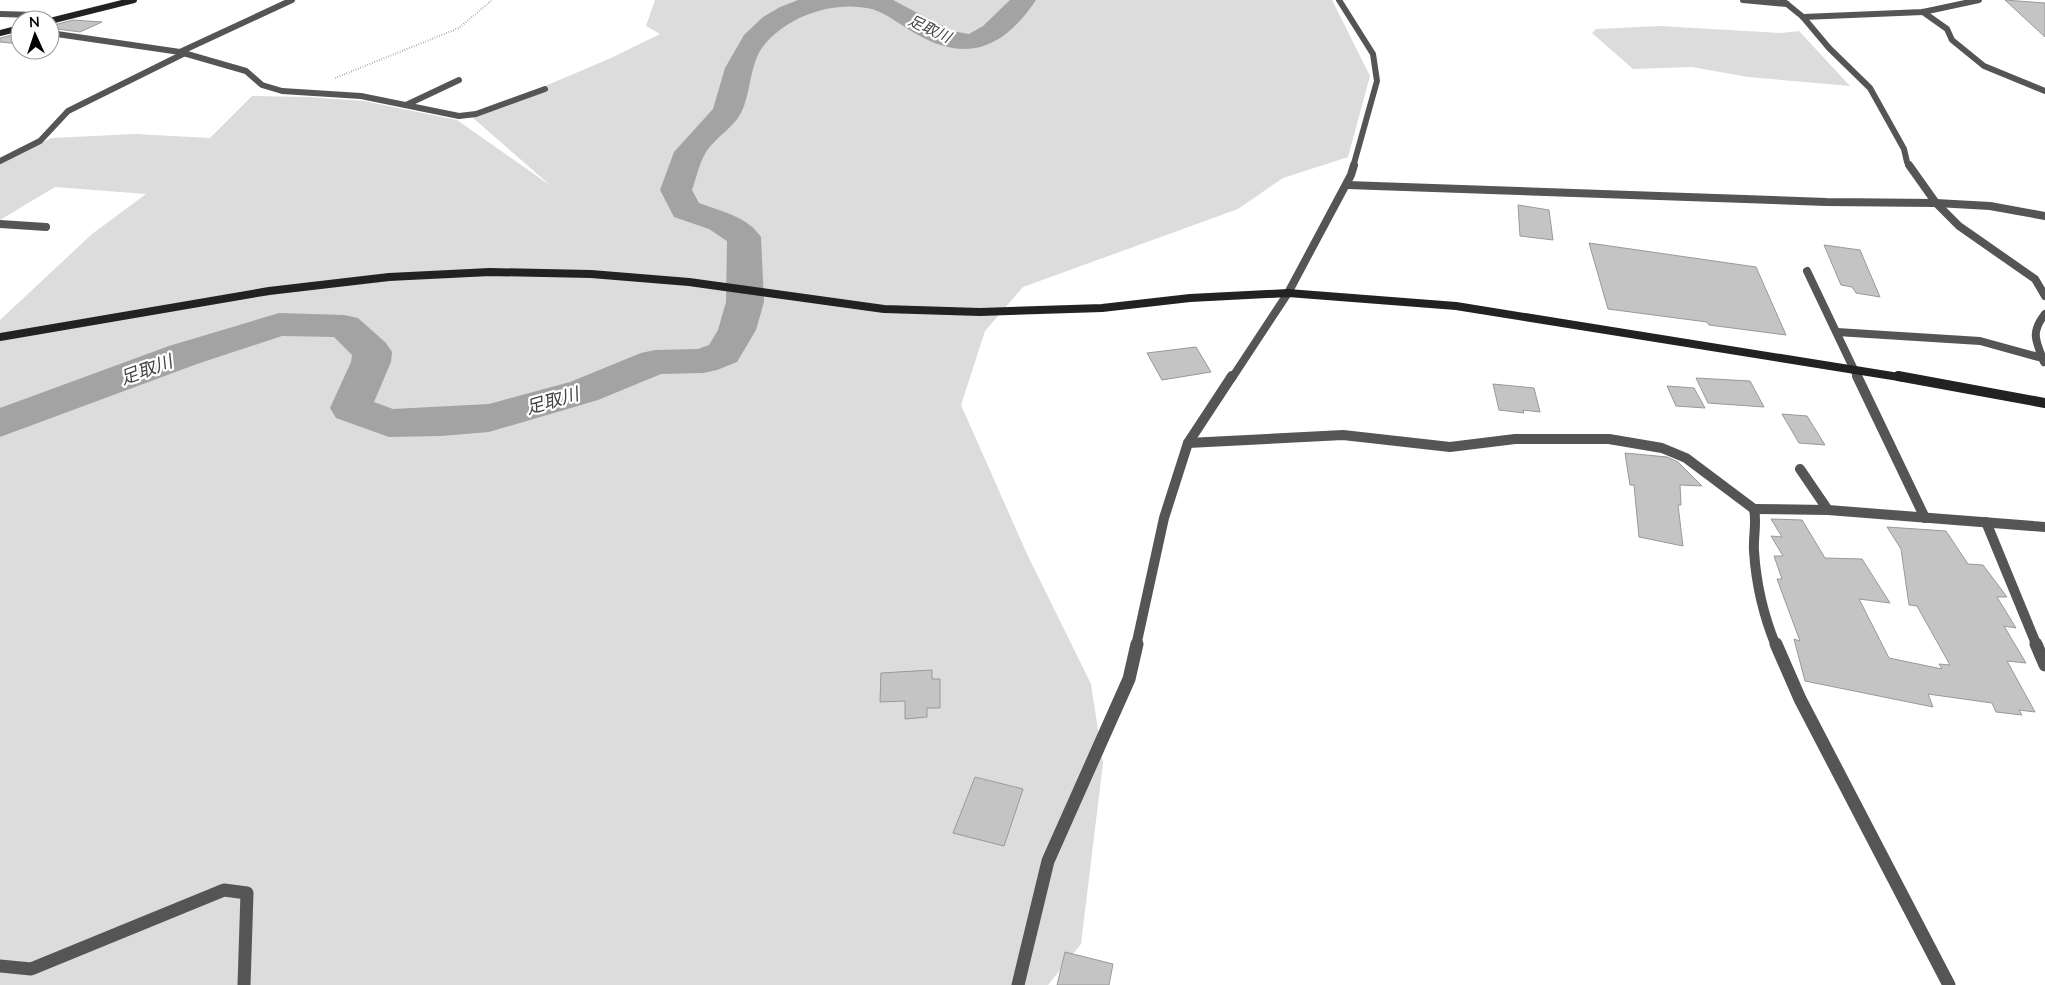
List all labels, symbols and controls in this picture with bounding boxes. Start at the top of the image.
north arrow [10,10,60,60]
water label: 足取川 [906,10,956,47]
text: N [28,13,40,30]
water label: 足取川 [117,349,177,389]
water label: 足取川 [523,381,583,418]

